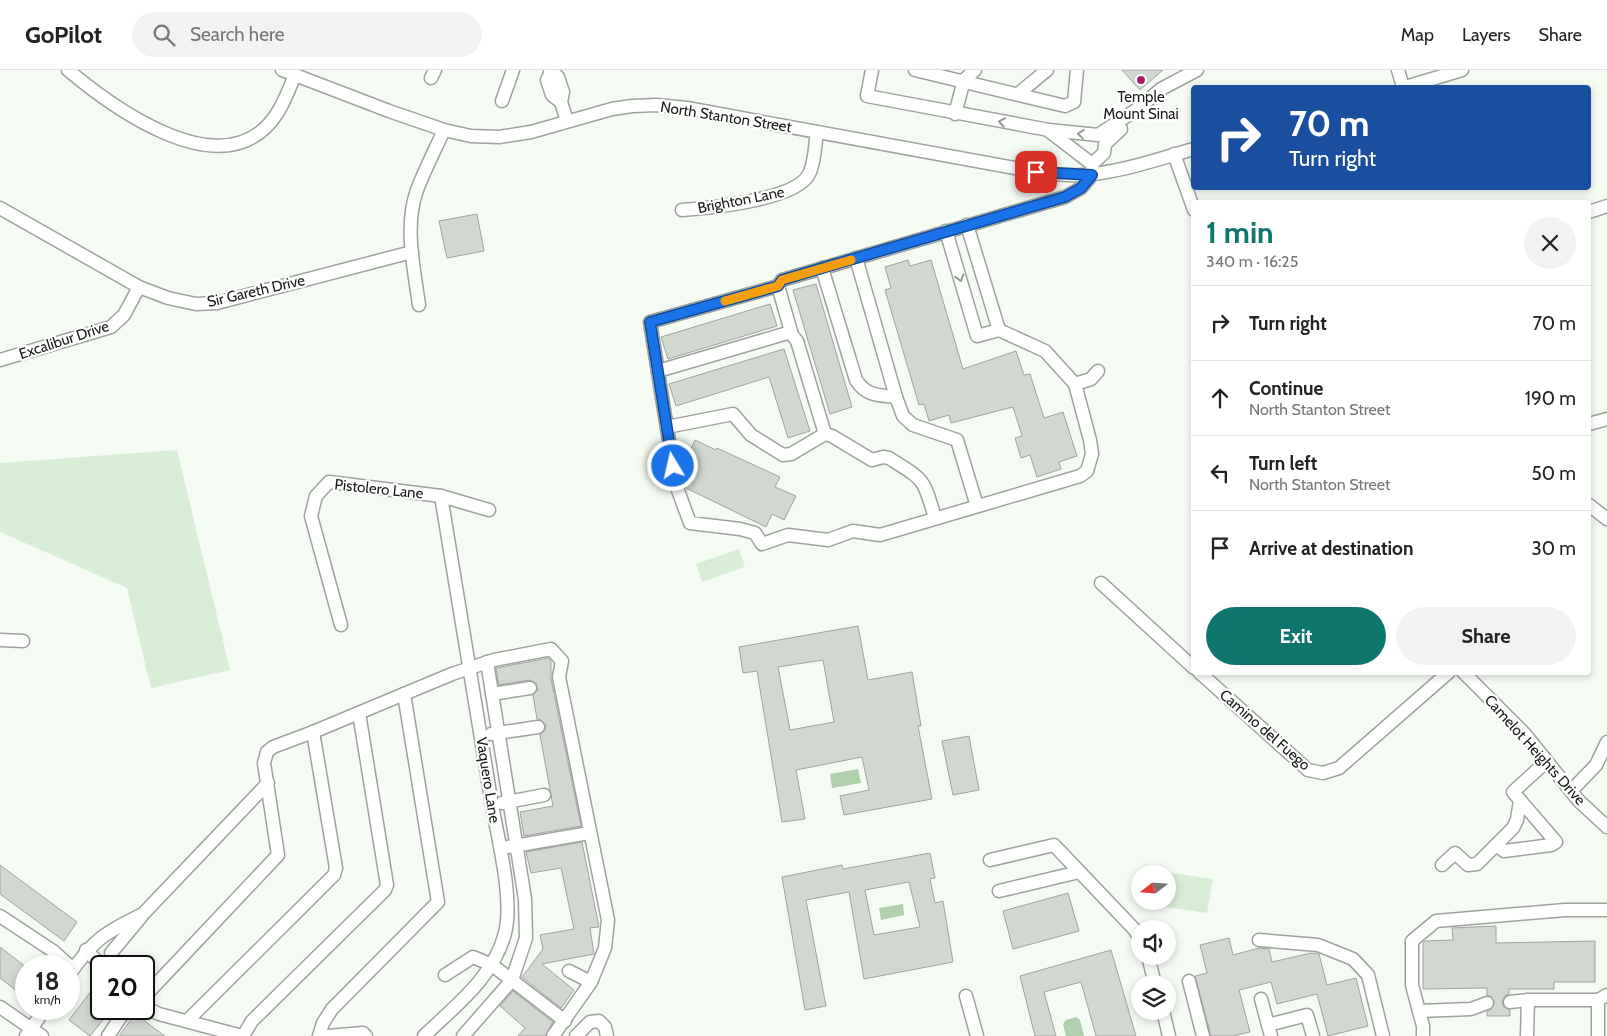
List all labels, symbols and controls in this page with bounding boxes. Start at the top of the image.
search box [132,12,482,57]
text: GoPilot [25,20,102,49]
icon: search [150,21,178,49]
text: Search here [190,23,284,46]
text: Map [1401,24,1434,46]
text: Layers [1462,24,1511,46]
text: Share [1539,24,1582,46]
marker: Temple Mount Sinai [1135,74,1147,86]
place label: Temple Mount Sinai [1103,88,1179,123]
street label: North Stanton Street [659,98,793,136]
text: 70 m [1289,102,1370,145]
icon: right [1206,105,1271,170]
one-way arrow [998,118,1006,128]
one-way arrow [1077,129,1085,140]
text: Turn right [1289,145,1376,172]
pin [1015,151,1057,193]
icon: arrive [1022,158,1050,186]
street label: Brighton Lane [696,183,786,217]
text: 1 min [1206,214,1274,251]
button: close [1524,217,1576,269]
text: 340 m · 16:25 [1206,252,1298,271]
street label: Sir Gareth Drive [205,271,307,311]
one-way arrow [954,273,964,282]
icon: right [1206,309,1234,337]
text: Turn right [1249,312,1327,335]
text: 70 m [1532,312,1576,335]
street label: Excalibur Drive [17,317,112,363]
text: Continue [1249,377,1323,400]
icon: ahead [1206,384,1234,412]
text: 190 m [1525,387,1576,410]
text: North Stanton Street [1249,400,1390,419]
position arrow [646,439,698,491]
text: Turn left [1249,452,1317,475]
icon: left [1206,459,1234,487]
text: 50 m [1532,462,1576,485]
street label: Pistolero Lane [334,475,425,503]
text: North Stanton Street [1249,475,1390,494]
icon: arrive [1206,534,1234,562]
text: Arrive at destination [1249,537,1413,560]
text: 30 m [1532,537,1576,560]
button: Exit [1206,607,1386,665]
button: Share [1396,607,1576,665]
street label: Camino del Fuego [1216,686,1314,774]
street label: Camelot Heights Drive [1481,691,1590,809]
street label: Vaquero Lane [472,736,504,824]
north arrow [1131,865,1176,910]
map controls [1131,865,1176,1020]
button: sound [1131,920,1176,965]
speed limit sign: 20 [90,955,155,1020]
text: 18 [35,966,60,996]
button: layers [1131,975,1176,1020]
text: km/h [34,992,61,1007]

